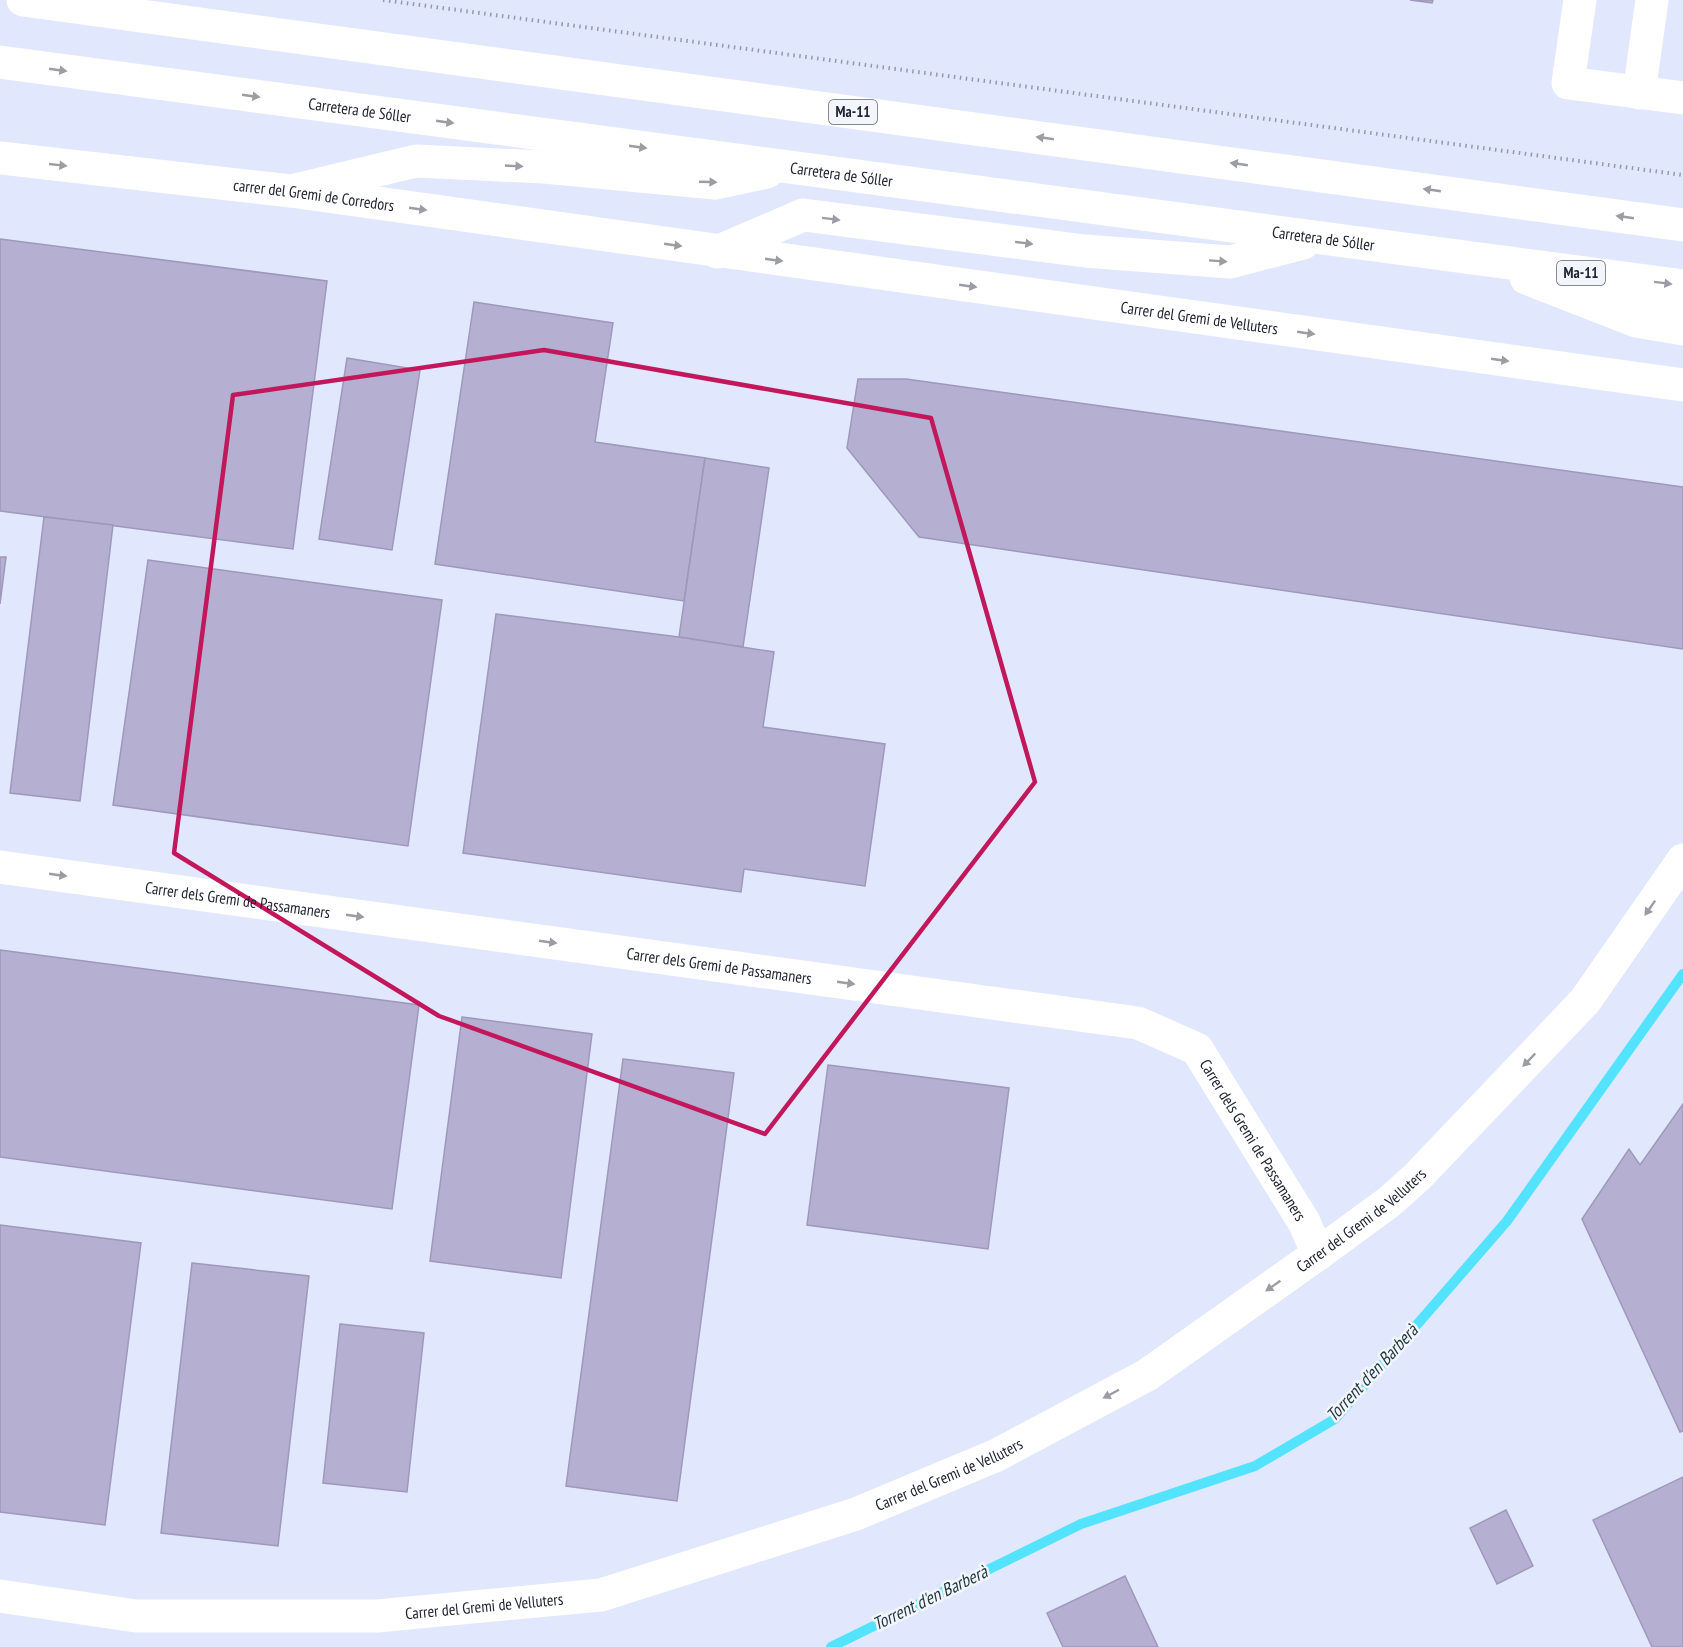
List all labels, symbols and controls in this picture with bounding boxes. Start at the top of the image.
one-way arrow [49,65,68,75]
one-way arrow [242,91,261,100]
street label: Carretera de Sóller [307,93,413,127]
road number: Ma-11 [829,100,877,124]
one-way arrow [435,117,454,126]
one-way arrow [1036,134,1055,143]
one-way arrow [628,143,647,152]
street label: Carretera de Sóller [789,157,895,191]
one-way arrow [49,160,68,169]
one-way arrow [1229,160,1248,169]
one-way arrow [505,161,524,170]
street label: carrer del Gremi de Corredors [232,175,396,215]
one-way arrow [699,178,718,187]
one-way arrow [1422,186,1441,195]
one-way arrow [409,204,428,213]
one-way arrow [1615,212,1634,221]
one-way arrow [821,214,840,224]
street label: Carretera de Sóller [1271,221,1376,255]
one-way arrow [1015,238,1034,248]
one-way arrow [663,241,682,250]
one-way arrow [765,255,784,264]
one-way arrow [1209,256,1228,266]
road number: Ma-11 [1557,261,1605,285]
one-way arrow [1654,279,1673,288]
one-way arrow [958,282,977,291]
street label: Carrer del Gremi de Velluters [1119,297,1279,338]
one-way arrow [1297,329,1316,338]
one-way arrow [1490,355,1509,364]
one-way arrow [49,871,68,880]
street label: Carrer dels Gremi de Passamaners [144,877,332,922]
one-way arrow [1645,900,1656,916]
one-way arrow [346,911,365,920]
one-way arrow [539,938,558,947]
street label: Carrer dels Gremi de Passamaners [625,943,813,988]
one-way arrow [836,978,855,988]
one-way arrow [1522,1053,1536,1067]
street label: Carrer dels Gremi de Passamaners [1196,1055,1311,1225]
street label: Carrer del Gremi de Velluters [1292,1164,1430,1276]
one-way arrow [1266,1280,1282,1292]
water label: Torrent d'en Barberà [1321,1319,1423,1426]
one-way arrow [1103,1389,1120,1399]
street label: Carrer del Gremi de Velluters [872,1433,1026,1515]
water label: Torrent d'en Barberà [869,1560,992,1635]
street label: Carrer del Gremi de Velluters [404,1589,564,1623]

